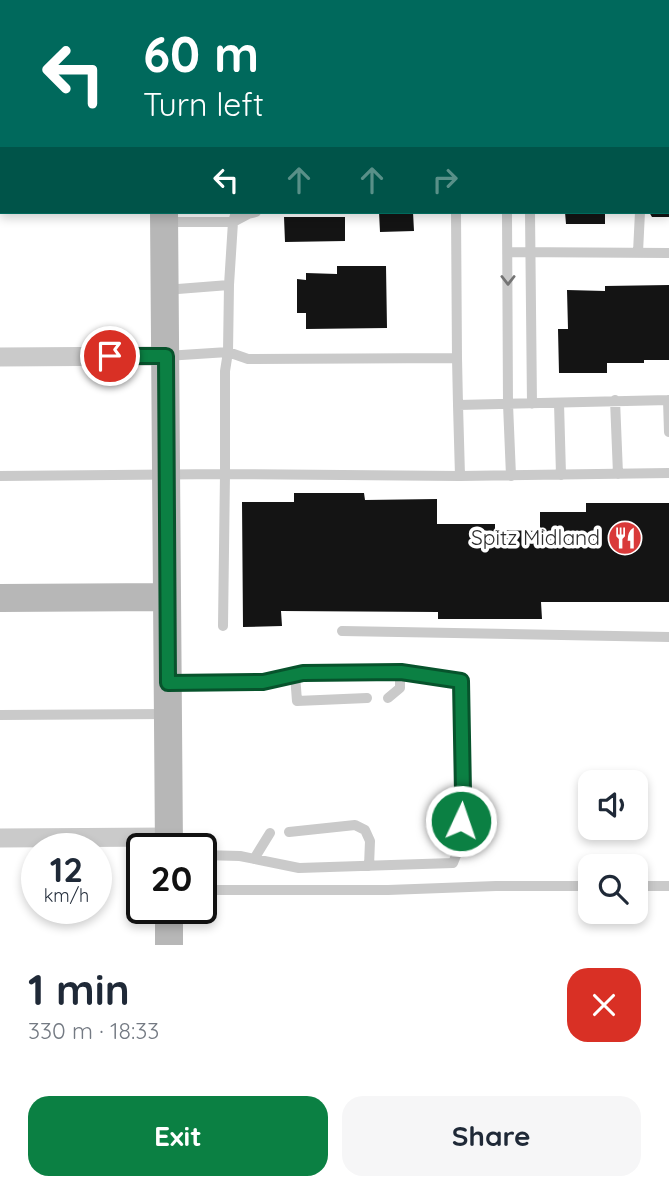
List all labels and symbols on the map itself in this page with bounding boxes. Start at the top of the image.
one-way arrow [500,275,516,286]
pin [80,326,140,386]
restaurant icon: Spitz Midland [606,519,644,557]
place label: Spitz Midland [471,524,600,550]
position arrow [424,784,498,858]
speed limit sign: 20 [126,833,217,924]

